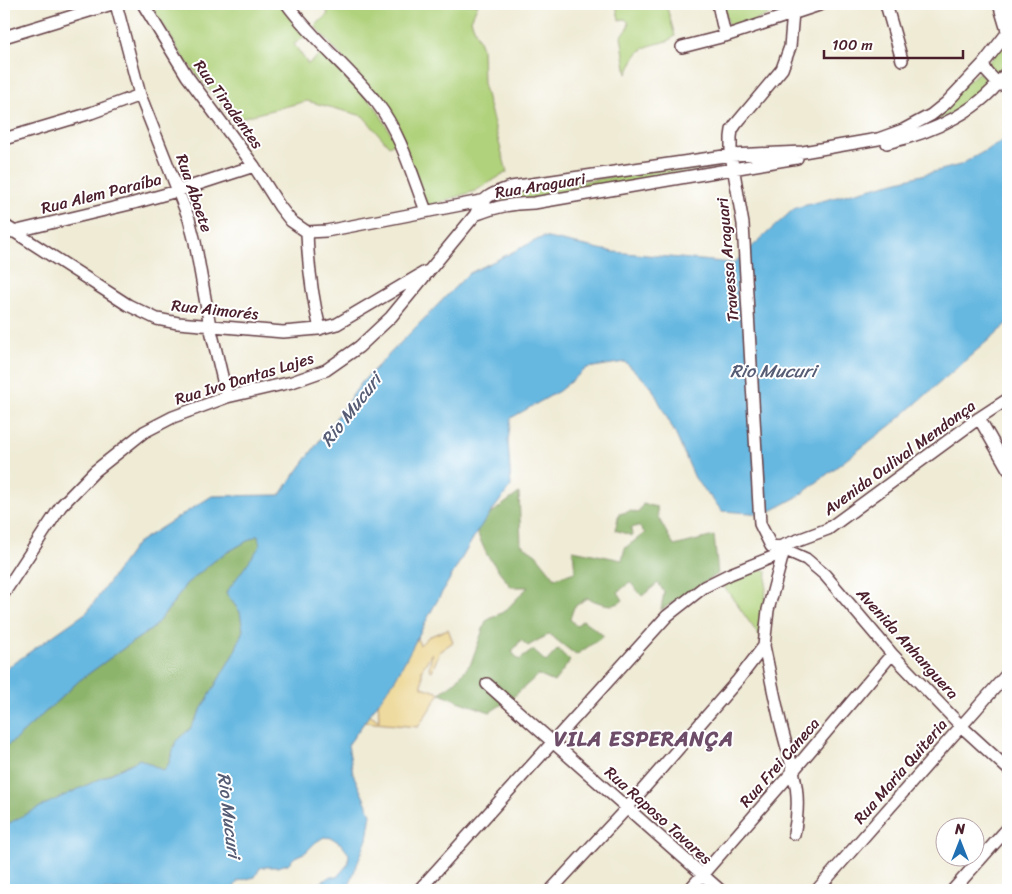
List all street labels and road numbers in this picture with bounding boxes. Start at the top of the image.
street label: Rua Tiradentes [186,53,272,156]
street label: Rua Abaete [168,150,221,236]
street label: Rua Araguari [493,164,588,207]
street label: Rua Alem Paraíba [38,165,164,222]
street label: Travessa Araguari [708,196,747,323]
street label: Rua Aimorés [170,291,260,329]
street label: Rua Ivo Dantas Lajes [171,343,318,413]
street label: Avenida Oulival Mendonça [816,392,982,524]
street label: Avenida Anhanguera [848,580,966,706]
street label: Rua Frei Caneca [732,711,827,814]
street label: Rua Maria Quiteria [846,712,955,831]
street label: Rua Raposo Tavares [598,759,720,873]

